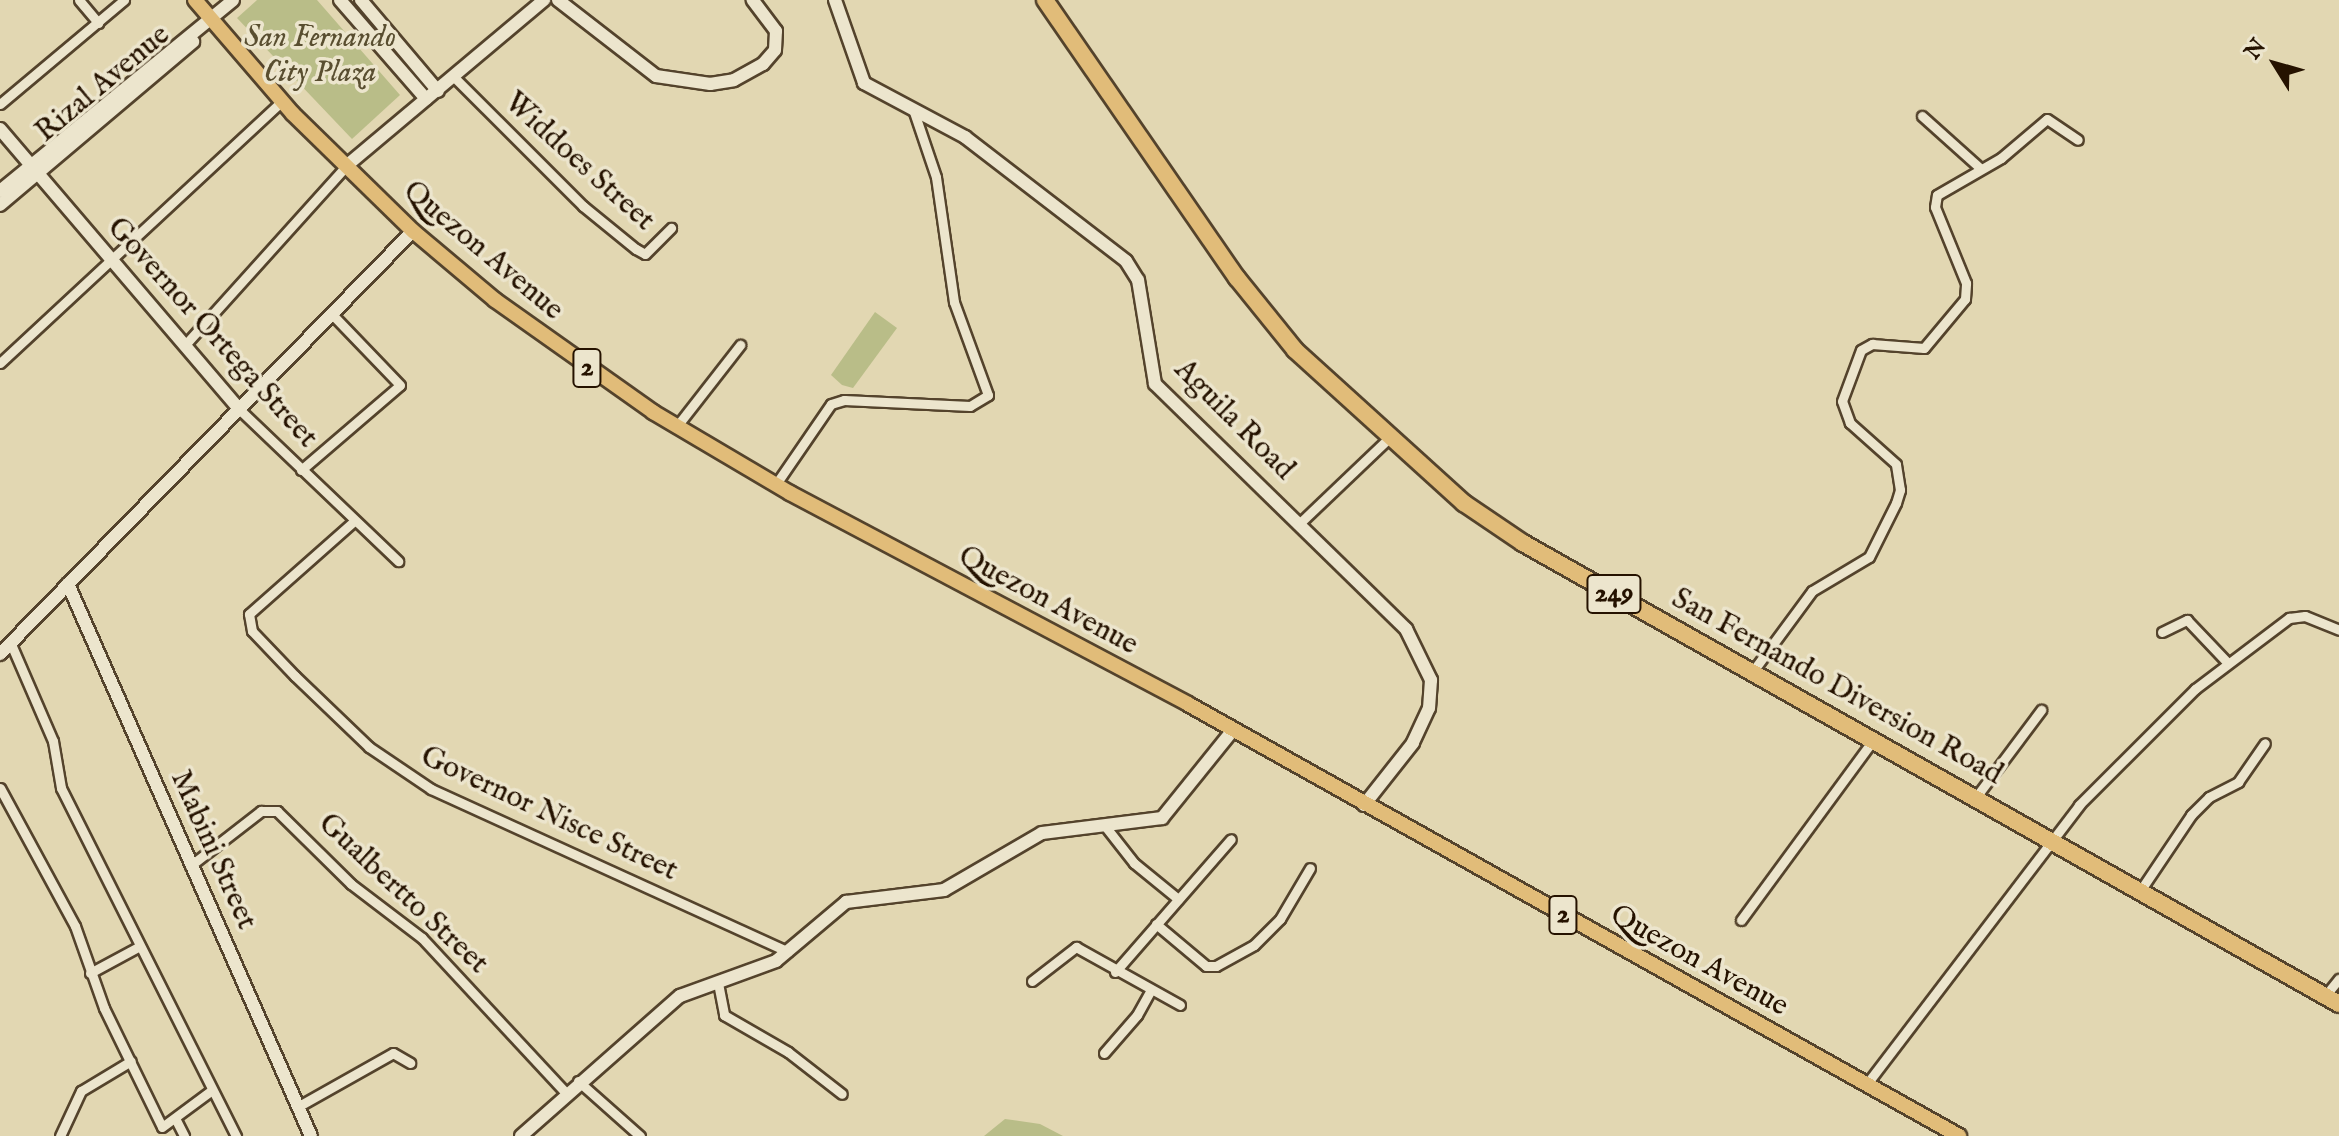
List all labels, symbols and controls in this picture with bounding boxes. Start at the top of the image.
street label: Rizal Avenue [29,18,177,150]
park label: San Fernando City Plaza [244,20,396,90]
north arrow [2235,24,2315,104]
text: N [2239,34,2273,66]
street label: Widdoes Street [496,85,662,239]
street label: Quezon Avenue [396,174,570,328]
street label: Governor Ortega Street [99,210,325,456]
road number: 2 [571,344,603,392]
street label: Aguila Road [1166,352,1302,488]
street label: Quezon Avenue [952,539,1144,663]
road number: 249 [1586,570,1642,618]
street label: San Fernando Diversion Road [1665,581,2009,793]
street label: Governor Nisce Street [415,739,683,889]
street label: Mabini Street [162,765,264,935]
street label: Gualbertto Street [311,806,495,982]
road number: 2 [1547,891,1579,939]
street label: Quezon Avenue [1604,897,1794,1025]

